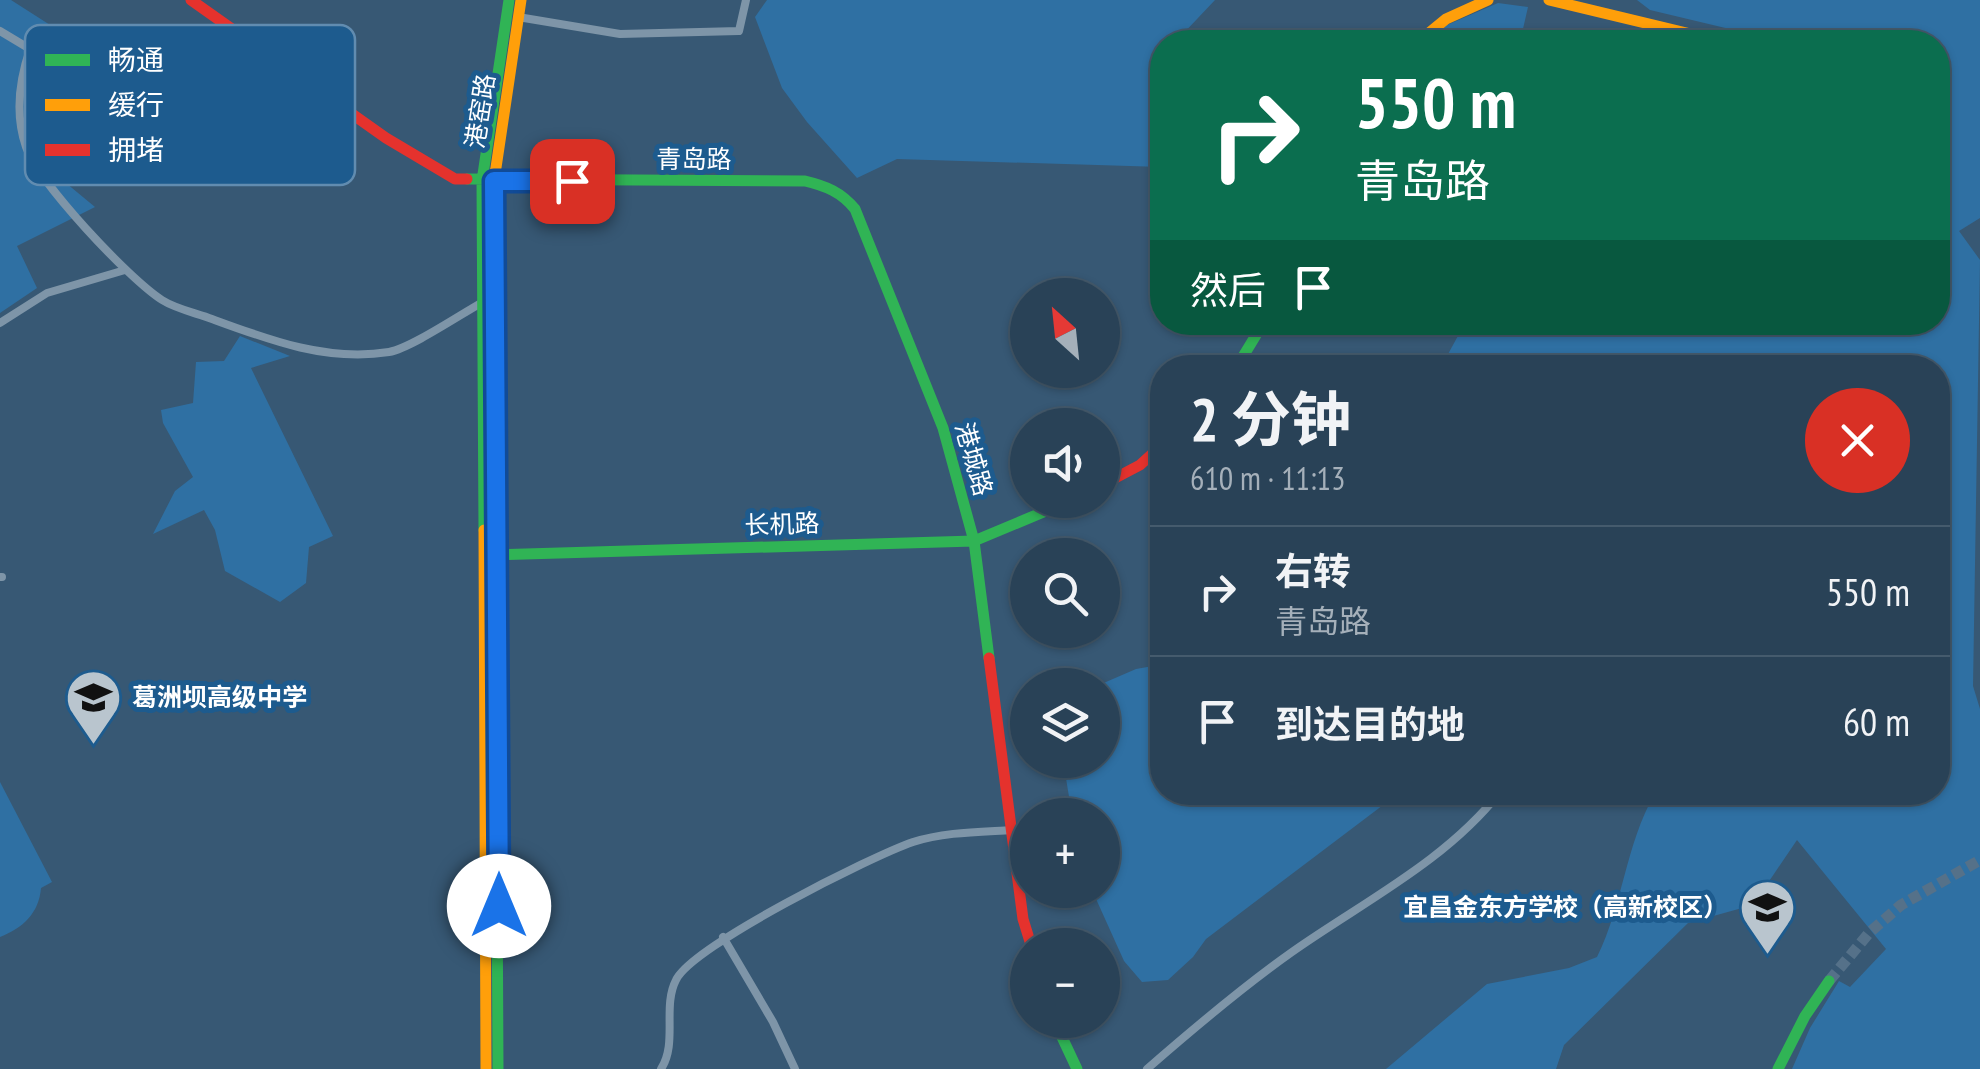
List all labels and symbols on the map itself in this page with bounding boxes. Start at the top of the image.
legend [25,25,355,185]
text: 畅通 [108,41,164,78]
street label: 港窑路 [458,71,502,151]
text: 缓行 [108,86,164,123]
text: 拥堵 [108,131,164,168]
pin [530,139,615,224]
street label: 青岛路 [656,143,732,175]
north arrow [1010,278,1120,388]
street label: 港城路 [948,419,1000,499]
street label: 长机路 [744,507,820,541]
school or university icon: 葛洲坝高级中学 [63,667,123,746]
place label: 葛洲坝高级中学 [132,681,307,713]
position arrow [447,854,551,958]
school or university icon: 宜昌金东方学校（高新校区） [1737,877,1797,956]
place label: 宜昌金东方学校（高新校区） [1403,891,1728,923]

